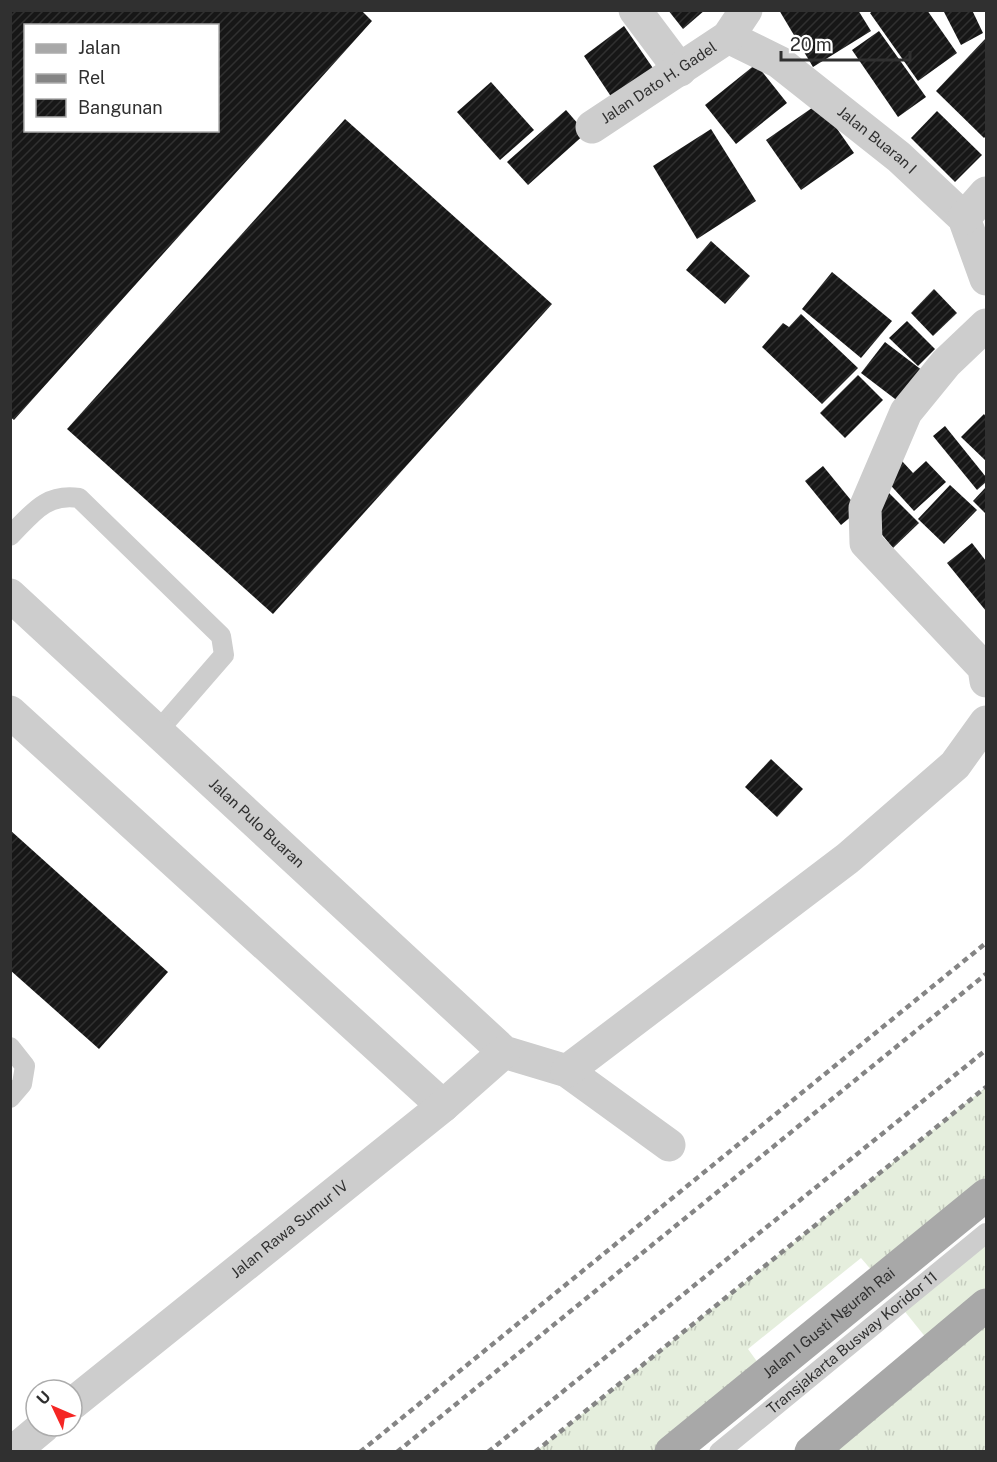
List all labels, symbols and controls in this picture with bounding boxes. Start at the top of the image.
legend [24,24,219,132]
scale bar [781,24,910,62]
text: 20 m [790,34,832,55]
text: Jalan [78,37,121,58]
street label: Jalan Dato H. Gadel [597,38,719,127]
text: Rel [78,67,106,88]
text: Bangunan [78,97,163,118]
street label: Jalan Buaran I [834,103,920,177]
street label: Jalan Pulo Buaran [206,775,308,871]
street label: Jalan Rawa Sumur IV [227,1177,351,1281]
street label: Jalan I Gusti Ngurah Rai [760,1264,898,1381]
street label: Transjakarta Busway Koridor 11 [763,1268,940,1417]
north arrow [24,1378,84,1438]
text: U [33,1387,54,1409]

